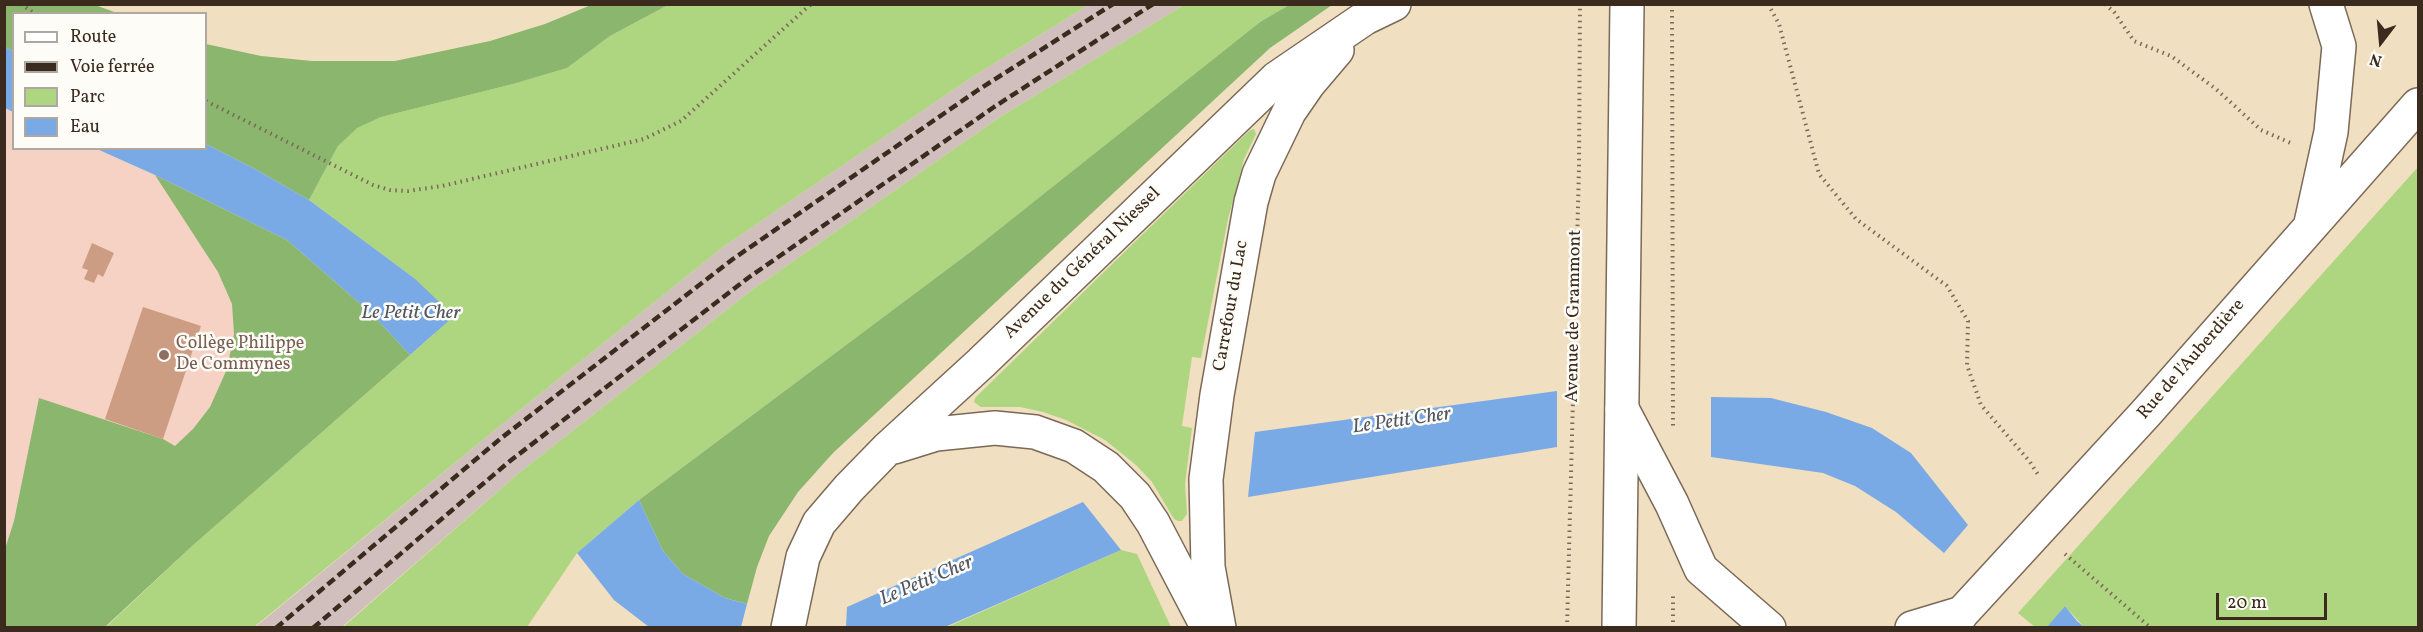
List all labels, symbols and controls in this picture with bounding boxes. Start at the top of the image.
legend [12,12,207,150]
north arrow [2351,12,2411,72]
text: Route [70,25,116,50]
text: N [2367,47,2385,71]
text: Voie ferrée [70,55,155,80]
text: Parc [70,85,105,110]
text: Eau [70,115,100,140]
street label: Avenue du Général Niessel [1000,183,1166,345]
street label: Avenue de Grammont [1563,229,1587,403]
street label: Carrefour du Lac [1210,239,1254,373]
street label: Rue de l'Auberdière [2134,295,2250,425]
water label: Le Petit Cher [361,302,461,326]
place label: Collège Philippe De Commynes [176,334,304,376]
marker: Collège Philippe De Commynes [157,348,171,362]
water label: Le Petit Cher [1351,403,1453,441]
water label: Le Petit Cher [877,552,977,612]
scale bar [2219,581,2330,619]
text: 20 m [2227,591,2267,616]

